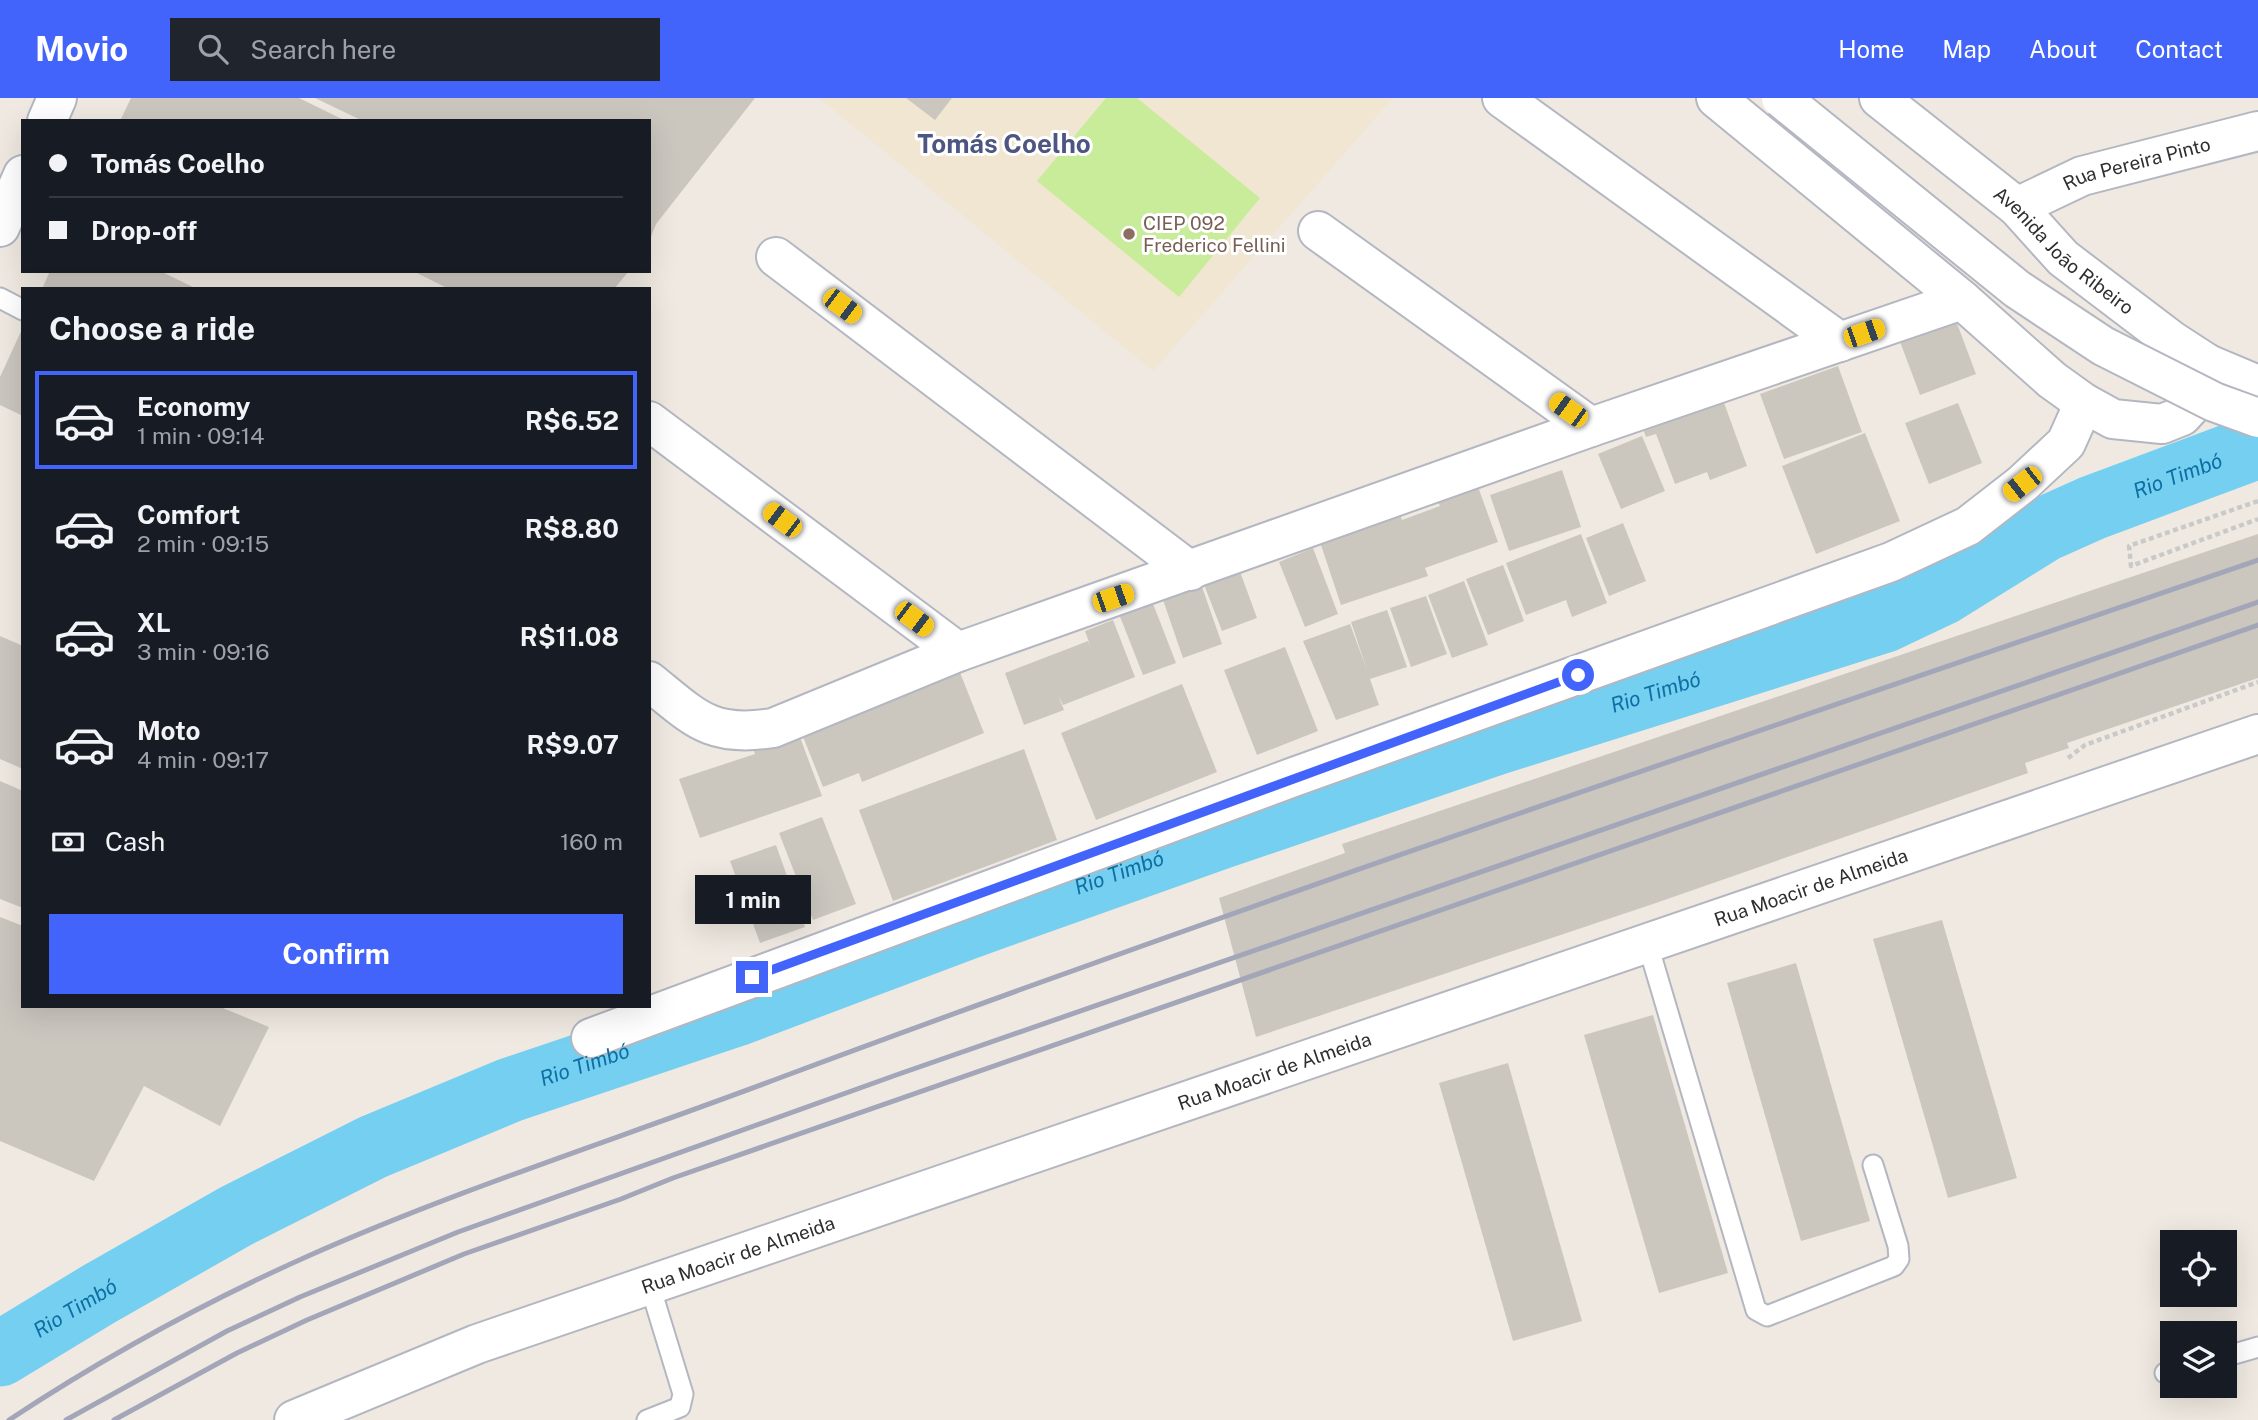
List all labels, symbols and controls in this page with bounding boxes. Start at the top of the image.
search box [170,18,660,81]
text: Movio [35,30,128,68]
icon: search [194,30,232,68]
text: Search here [250,34,396,65]
text: Home [1838,35,1904,63]
text: Map [1942,35,1991,63]
text: About [2029,35,2097,63]
text: Contact [2135,35,2223,63]
district label: Tomás Coelho [917,128,1091,159]
street label: Rua Pereira Pinto [2059,133,2213,195]
text: Tomás Coelho [91,148,265,179]
street label: Avenida João Ribeiro [1990,182,2138,319]
place label: CIEP 092 Frederico Fellini [1143,212,1285,256]
text: Drop-off [91,215,197,246]
marker: CIEP 092 Frederico Fellini [1121,226,1137,242]
car [819,285,866,327]
text: Choose a ride [49,310,255,347]
car [1841,316,1888,350]
icon: car [53,389,116,452]
car [1545,389,1592,431]
text: Economy [137,391,250,422]
text: R$6.52 [525,405,619,436]
text: 1 min · 09:14 [137,422,265,449]
water label: Rio Timbó [2130,447,2226,504]
car [1999,463,2046,505]
icon: car [53,497,116,560]
text: Comfort [137,499,240,530]
car [759,499,806,541]
text: R$8.80 [525,513,619,544]
text: 2 min · 09:15 [137,530,269,557]
car [1090,581,1137,615]
car [891,598,938,640]
icon: car [53,605,116,668]
text: XL [137,607,171,638]
text: R$11.08 [520,621,619,652]
text: 3 min · 09:16 [137,638,270,665]
route start [1562,659,1594,691]
water label: Rio Timbó [1607,666,1704,718]
icon: car [53,713,116,776]
text: Moto [137,715,200,746]
text: R$9.07 [526,729,619,760]
text: 4 min · 09:17 [137,746,269,773]
icon: cash [49,823,87,861]
text: Cash [105,826,165,857]
text: 160 m [560,828,623,855]
street label: Rua Moacir de Almeida [1711,844,1910,930]
water label: Rio Timbó [1071,845,1167,900]
callout: 1 min [694,876,810,924]
text: 1 min [725,886,781,913]
button: Confirm [49,914,623,994]
route end [736,961,768,993]
street label: Rua Moacir de Almeida [1175,1028,1374,1114]
water label: Rio Timbó [536,1038,633,1091]
street label: Rua Moacir de Almeida [638,1211,838,1298]
map controls [2160,1230,2237,1398]
button: locate [2160,1230,2237,1307]
water label: Rio Timbó [29,1273,121,1343]
button: layers [2160,1321,2237,1398]

